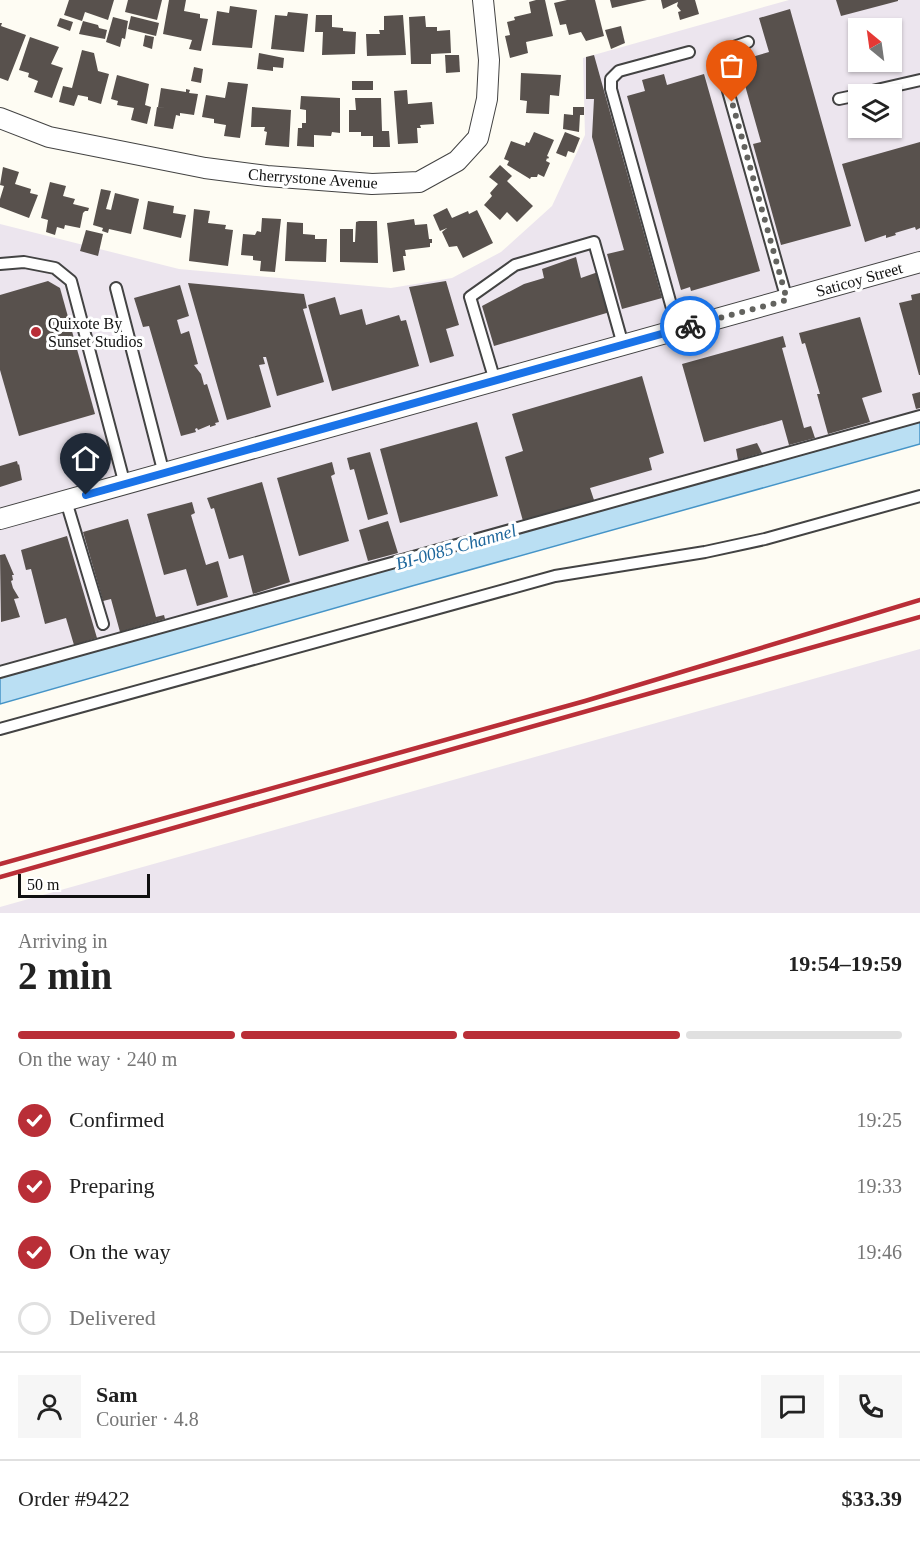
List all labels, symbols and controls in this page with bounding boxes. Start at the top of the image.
north arrow [848,18,902,72]
map controls [848,18,902,138]
pin [706,40,757,102]
icon: bag [715,49,748,82]
button: layers [848,84,902,138]
street label: Cherrystone Avenue [248,165,378,193]
street label: Saticoy Street [814,259,905,301]
courier [660,296,720,356]
icon: bike [674,310,707,343]
place label: Quixote By Sunset Studios [48,315,143,350]
marker: Quixote By Sunset Studios [29,325,43,339]
pin [60,433,111,495]
icon: home [69,442,102,475]
water label: BI-0085 Channel [393,520,519,574]
scale bar [18,871,150,899]
text: 50 m [27,876,59,893]
text: Arriving in [18,930,107,952]
text: 19:54–19:59 [788,951,902,976]
text: 2 min [18,954,112,997]
text: On the way · 240 m [18,1048,177,1070]
icon: check [18,1104,51,1137]
text: Confirmed [69,1107,164,1132]
text: 19:25 [856,1109,902,1131]
icon: check [18,1170,51,1203]
text: Preparing [69,1173,155,1198]
text: 19:33 [856,1175,902,1197]
icon: check [18,1236,51,1269]
text: On the way [69,1239,170,1264]
text: 19:46 [856,1241,902,1263]
text: Delivered [69,1305,156,1330]
button: person [18,1375,81,1438]
button: chat [761,1375,824,1438]
button: phone [839,1375,902,1438]
text: Sam [96,1382,138,1407]
text: Courier · 4.8 [96,1408,199,1430]
text: Order #9422 [18,1486,130,1511]
text: $33.39 [842,1486,902,1511]

